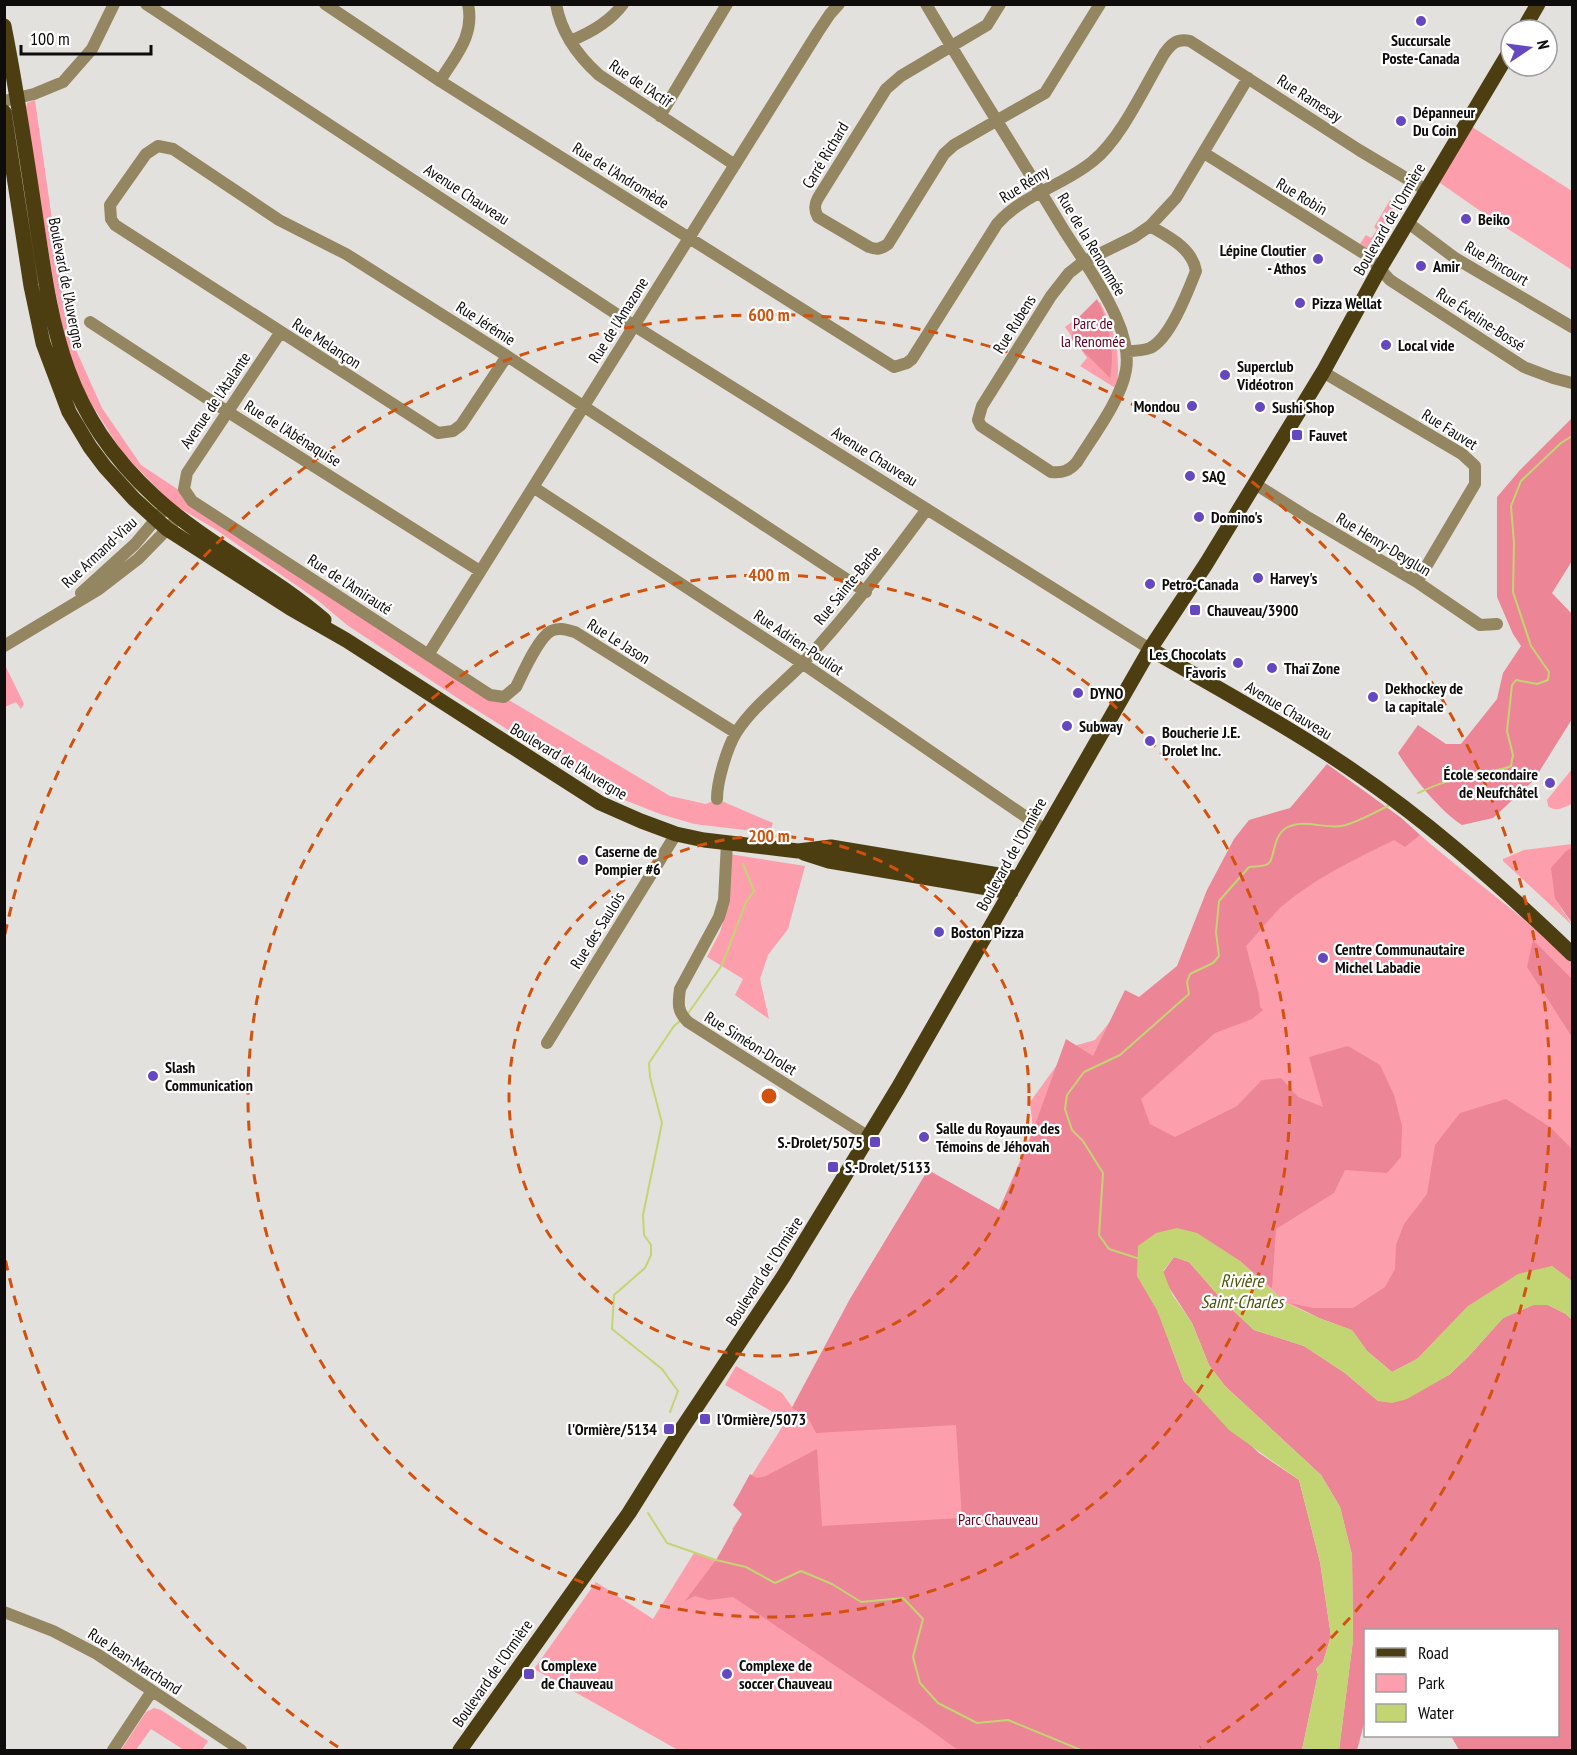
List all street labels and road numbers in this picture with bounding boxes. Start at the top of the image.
street label: Rue de l'Actif [606,55,677,112]
street label: Rue Ramesay [1274,70,1346,126]
street label: Carré Richard [797,118,853,192]
street label: Rue de l'Andromède [569,137,673,213]
street label: Avenue Chauveau [421,159,513,229]
street label: Boulevard de l'Ormière [1349,159,1429,279]
street label: Rue Rémy [995,161,1053,207]
street label: Rue Robin [1273,173,1331,219]
street label: Rue de la Renommée [1053,189,1131,299]
street label: Boulevard de l'Auvergne [44,216,90,350]
street label: Rue Pincourt [1462,236,1533,290]
street label: Rue de l'Amazone [584,274,652,366]
street label: Rue Éveline-Bossé [1433,283,1529,355]
street label: Rue Rubens [988,291,1040,357]
street label: Rue Jérémie [453,296,519,350]
street label: Rue Melançon [289,313,365,373]
street label: Avenue de l'Atalante [175,348,255,452]
street label: Rue de l'Abénaquise [241,395,345,471]
street label: Rue Fauvet [1418,404,1482,454]
street label: Avenue Chauveau [828,422,922,490]
street label: Rue Henry-Deyglun [1333,508,1435,580]
street label: Rue Armand-Viau [57,512,141,592]
street label: Rue Sainte-Barbe [809,541,885,629]
street label: Rue de l'Amirauté [304,549,396,619]
street label: Rue Adrien-Pouliot [750,605,848,680]
street label: Rue Le Jason [584,614,654,668]
street label: Avenue Chauveau [1242,676,1336,744]
street label: Boulevard de l'Auvergne [507,718,631,804]
street label: Boulevard de l'Ormière [972,794,1050,914]
street label: Rue des Saulois [566,888,628,972]
street label: Rue Siméon-Drolet [701,1007,801,1080]
street label: Boulevard de l'Ormière [721,1213,807,1329]
street label: Boulevard de l'Ormière [448,1615,536,1731]
street label: Rue Jean-Marchand [85,1623,185,1699]

